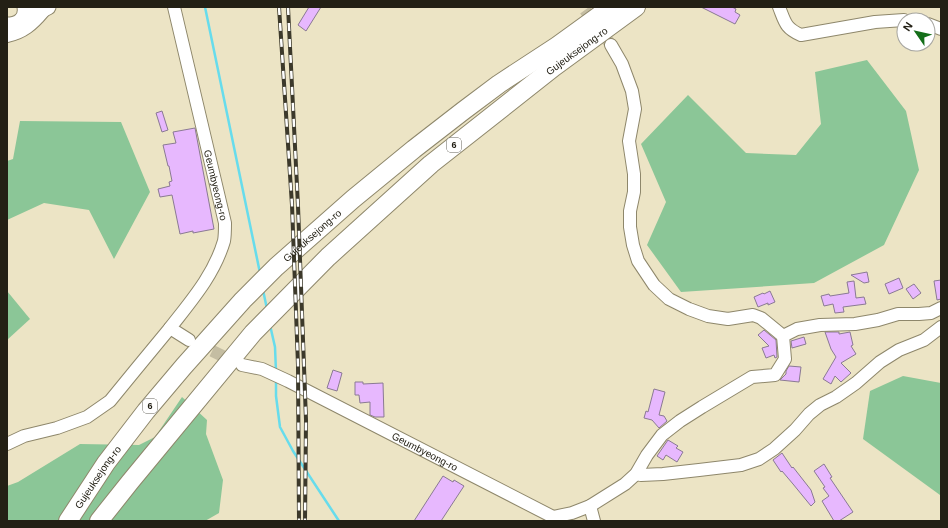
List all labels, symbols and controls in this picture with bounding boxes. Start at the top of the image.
north arrow [896,12,936,52]
text: N [901,20,915,33]
street label: Gujeuksejong-ro [544,24,610,77]
road number: 6 [447,138,461,152]
street label: Geumbyeong-ro [202,149,230,222]
street label: Gujeuksejong-ro [281,207,343,264]
road number: 6 [143,399,157,413]
street label: Geumbyeong-ro [390,430,460,473]
street label: Gujeuksejong-ro [72,443,123,510]

